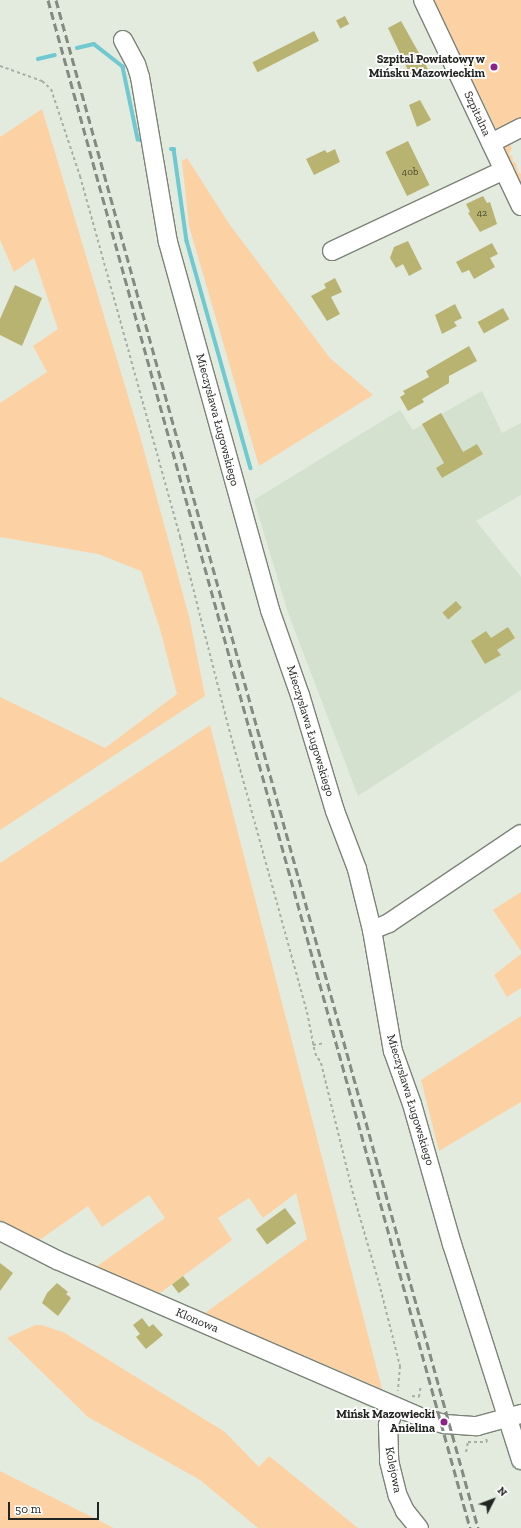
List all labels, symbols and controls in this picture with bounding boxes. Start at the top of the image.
place label: Szpital Powiatowy w Mińsku Mazowieckim [369,53,485,81]
marker: Szpital Powiatowy w Mińsku Mazowieckim [488,61,500,73]
street label: Szpitalna [460,89,494,139]
house number: 40b [402,167,418,179]
house number: 42 [477,208,487,220]
street label: Mieczysława Ługowskiego [192,352,242,488]
street label: Mieczysława Ługowskiego [283,664,337,798]
street label: Mieczysława Ługowskiego [383,1033,437,1167]
street label: Klonowa [173,1306,221,1336]
place label: Mińsk Mazowiecki Anielina [336,1408,435,1436]
marker: Mińsk Mazowiecki Anielina [438,1416,450,1428]
street label: Kolejowa [381,1446,405,1494]
north arrow [473,1480,513,1520]
text: N [495,1484,510,1499]
scale bar [10,1494,101,1520]
text: 50 m [15,1502,41,1516]

